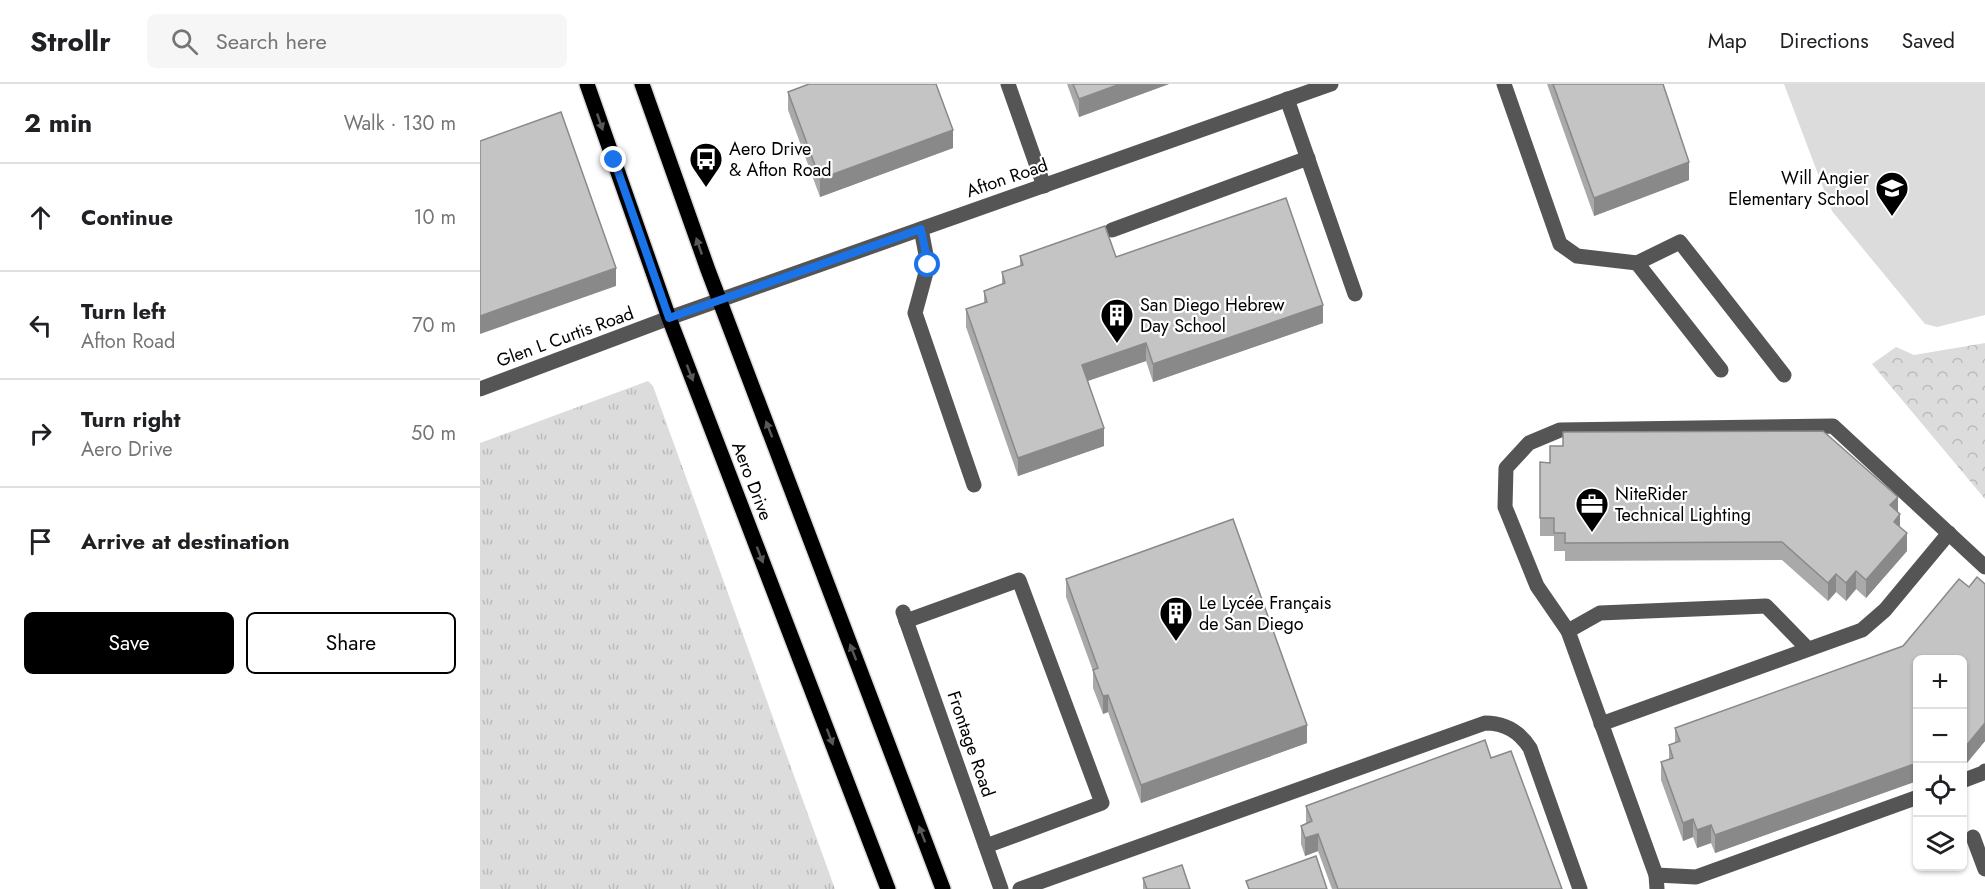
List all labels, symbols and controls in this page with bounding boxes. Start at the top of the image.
search box [147,14,567,68]
text: Strollr [30,21,111,62]
icon: search [168,25,201,58]
text: Search here [216,25,327,57]
text: Map [1708,26,1747,56]
text: Directions [1780,26,1869,56]
text: Saved [1902,26,1955,56]
text: 2 min [24,104,92,142]
text: Walk · 130 m [344,109,456,138]
one-way arrow [596,113,606,131]
place label: Aero Drive & Afton Road [729,136,831,183]
bus stop icon: Aero Drive & Afton Road [688,141,724,188]
route end [600,146,626,172]
street label: Afton Road [963,152,1051,204]
place label: Will Angier Elementary School [1728,165,1870,212]
school or university icon: Will Angier Elementary School [1874,170,1910,217]
icon: ahead [24,201,57,234]
text: Continue [81,201,173,233]
text: 10 m [413,203,456,232]
one-way arrow [693,237,703,255]
route start [914,251,940,277]
place label: San Diego Hebrew Day School [1140,292,1285,339]
text: Turn left [81,295,166,327]
building icon: San Diego Hebrew Day School [1099,297,1135,344]
street label: Glen L Curtis Road [493,300,637,374]
icon: left [24,309,57,342]
text: 70 m [412,311,456,340]
text: Afton Road [81,327,175,356]
one-way arrow [685,364,695,382]
text: Turn right [81,403,181,435]
icon: right [24,417,57,450]
text: 50 m [411,419,456,448]
one-way arrow [763,420,773,438]
text: Aero Drive [81,435,172,464]
street label: Aero Drive [725,438,779,524]
place label: NiteRider Technical Lighting [1615,481,1751,528]
office icon: NiteRider Technical Lighting [1574,486,1610,533]
icon: arrive [24,525,57,558]
text: Arrive at destination [81,525,290,557]
one-way arrow [755,546,765,564]
place label: Le Lycée Français de San Diego [1199,590,1331,637]
building icon: Le Lycée Français de San Diego [1158,595,1194,642]
button: Save [24,612,234,674]
button: Share [246,612,456,674]
one-way arrow [848,643,857,661]
map controls [1913,655,1967,871]
button: + [1913,655,1967,709]
street label: Frontage Road [941,687,1001,801]
button: − [1913,709,1967,763]
one-way arrow [825,728,835,746]
button: locate [1913,763,1967,817]
button: layers [1913,817,1967,871]
one-way arrow [917,825,926,843]

